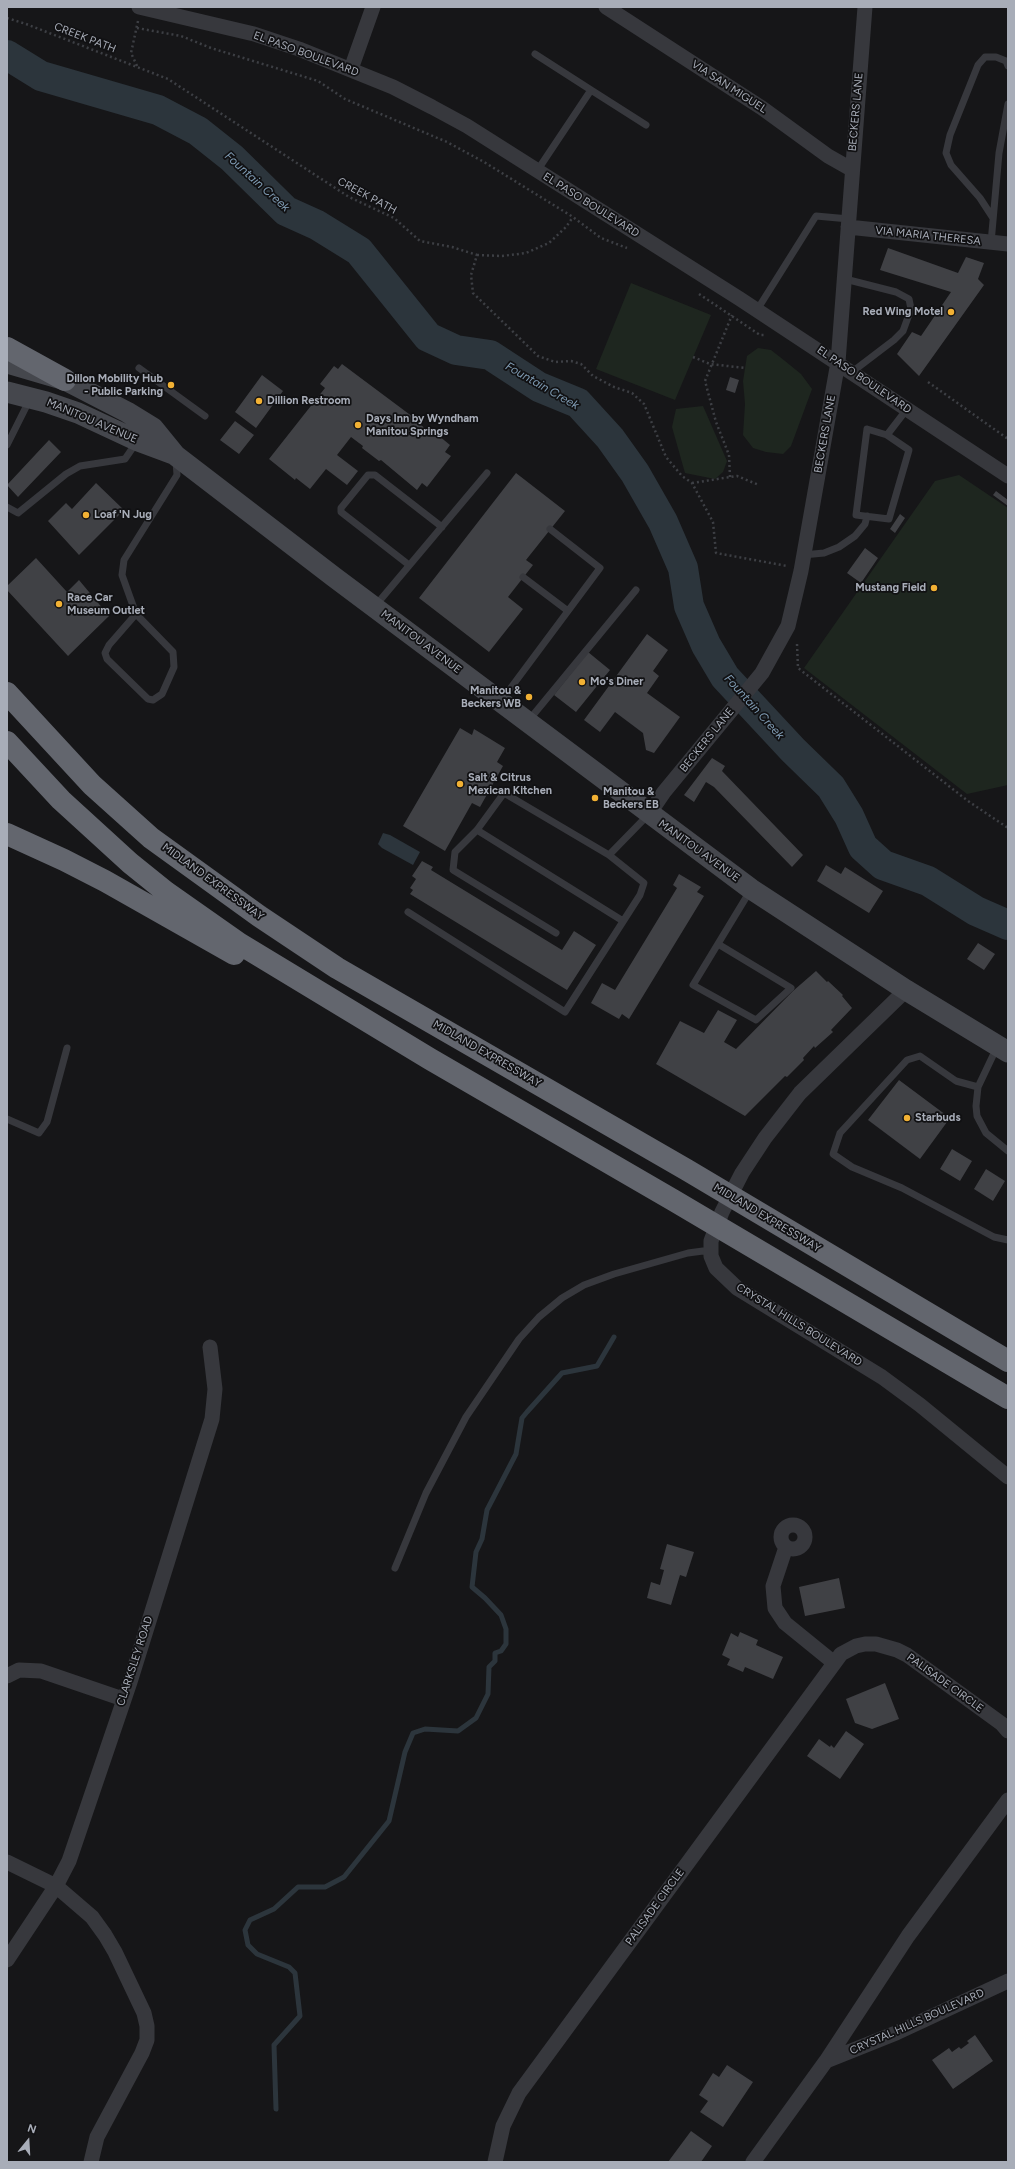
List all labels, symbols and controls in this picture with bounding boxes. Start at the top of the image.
street label: CREEK PATH [52,20,118,56]
street label: EL PASO BOULEVARD [252,29,360,79]
street label: VIA SAN MIGUEL [689,58,769,116]
street label: BECKERS LANE [846,72,866,152]
water label: Fountain Creek [221,149,293,215]
street label: EL PASO BOULEVARD [540,170,642,240]
street label: CREEK PATH [335,175,399,217]
street label: VIA MARIA THERESA [875,224,981,248]
place label: Red Wing Motel [863,305,943,319]
marker: Red Wing Motel [946,307,956,317]
street label: EL PASO BOULEVARD [814,343,914,417]
water label: Fountain Creek [503,359,581,413]
place label: Dillon Mobility Hub - Public Parking [66,372,163,398]
marker: Dillon Mobility Hub - Public Parking [166,380,176,390]
place label: Dillion Restroom [267,394,350,408]
street label: BECKERS LANE [812,394,838,474]
street label: MANITOU AVENUE [45,396,139,446]
marker: Dillion Restroom [254,396,264,406]
place label: Days Inn by Wyndham Manitou Springs [366,412,479,438]
marker: Days Inn by Wyndham Manitou Springs [353,420,363,430]
place label: Loaf 'N Jug [94,508,152,522]
marker: Loaf 'N Jug [81,510,91,520]
place label: Mustang Field [855,581,926,595]
marker: Mustang Field [929,583,939,593]
place label: Race Car Museum Outlet [67,591,145,617]
marker: Race Car Museum Outlet [54,599,64,609]
street label: MANITOU AVENUE [378,607,464,677]
water label: Fountain Creek [721,671,787,743]
place label: Mo's Diner [590,675,643,689]
marker: Mo's Diner [577,677,587,687]
place label: Manitou & Beckers WB [461,684,521,710]
marker: Manitou & Beckers WB [524,692,534,702]
street label: BECKERS LANE [677,705,737,775]
place label: Salt & Citrus Mexican Kitchen [468,771,552,797]
marker: Salt & Citrus Mexican Kitchen [455,779,465,789]
place label: Manitou & Beckers EB [603,785,659,811]
marker: Manitou & Beckers EB [590,793,600,803]
street label: MANITOU AVENUE [656,817,742,885]
street label: MIDLAND EXPRESSWAY [160,841,266,923]
street label: MIDLAND EXPRESSWAY [431,1018,543,1090]
place label: Starbuds [915,1111,961,1125]
marker: Starbuds [902,1113,912,1123]
street label: MIDLAND EXPRESSWAY [711,1181,823,1255]
street label: CRYSTAL HILLS BOULEVARD [734,1281,864,1369]
street label: CLARKSLEY ROAD [114,1615,156,1707]
street label: PALISADE CIRCLE [904,1651,986,1715]
street label: PALISADE CIRCLE [623,1866,687,1948]
street label: CRYSTAL HILLS BOULEVARD [848,1986,986,2058]
north arrow [8,2121,48,2161]
text: N [26,2122,38,2137]

